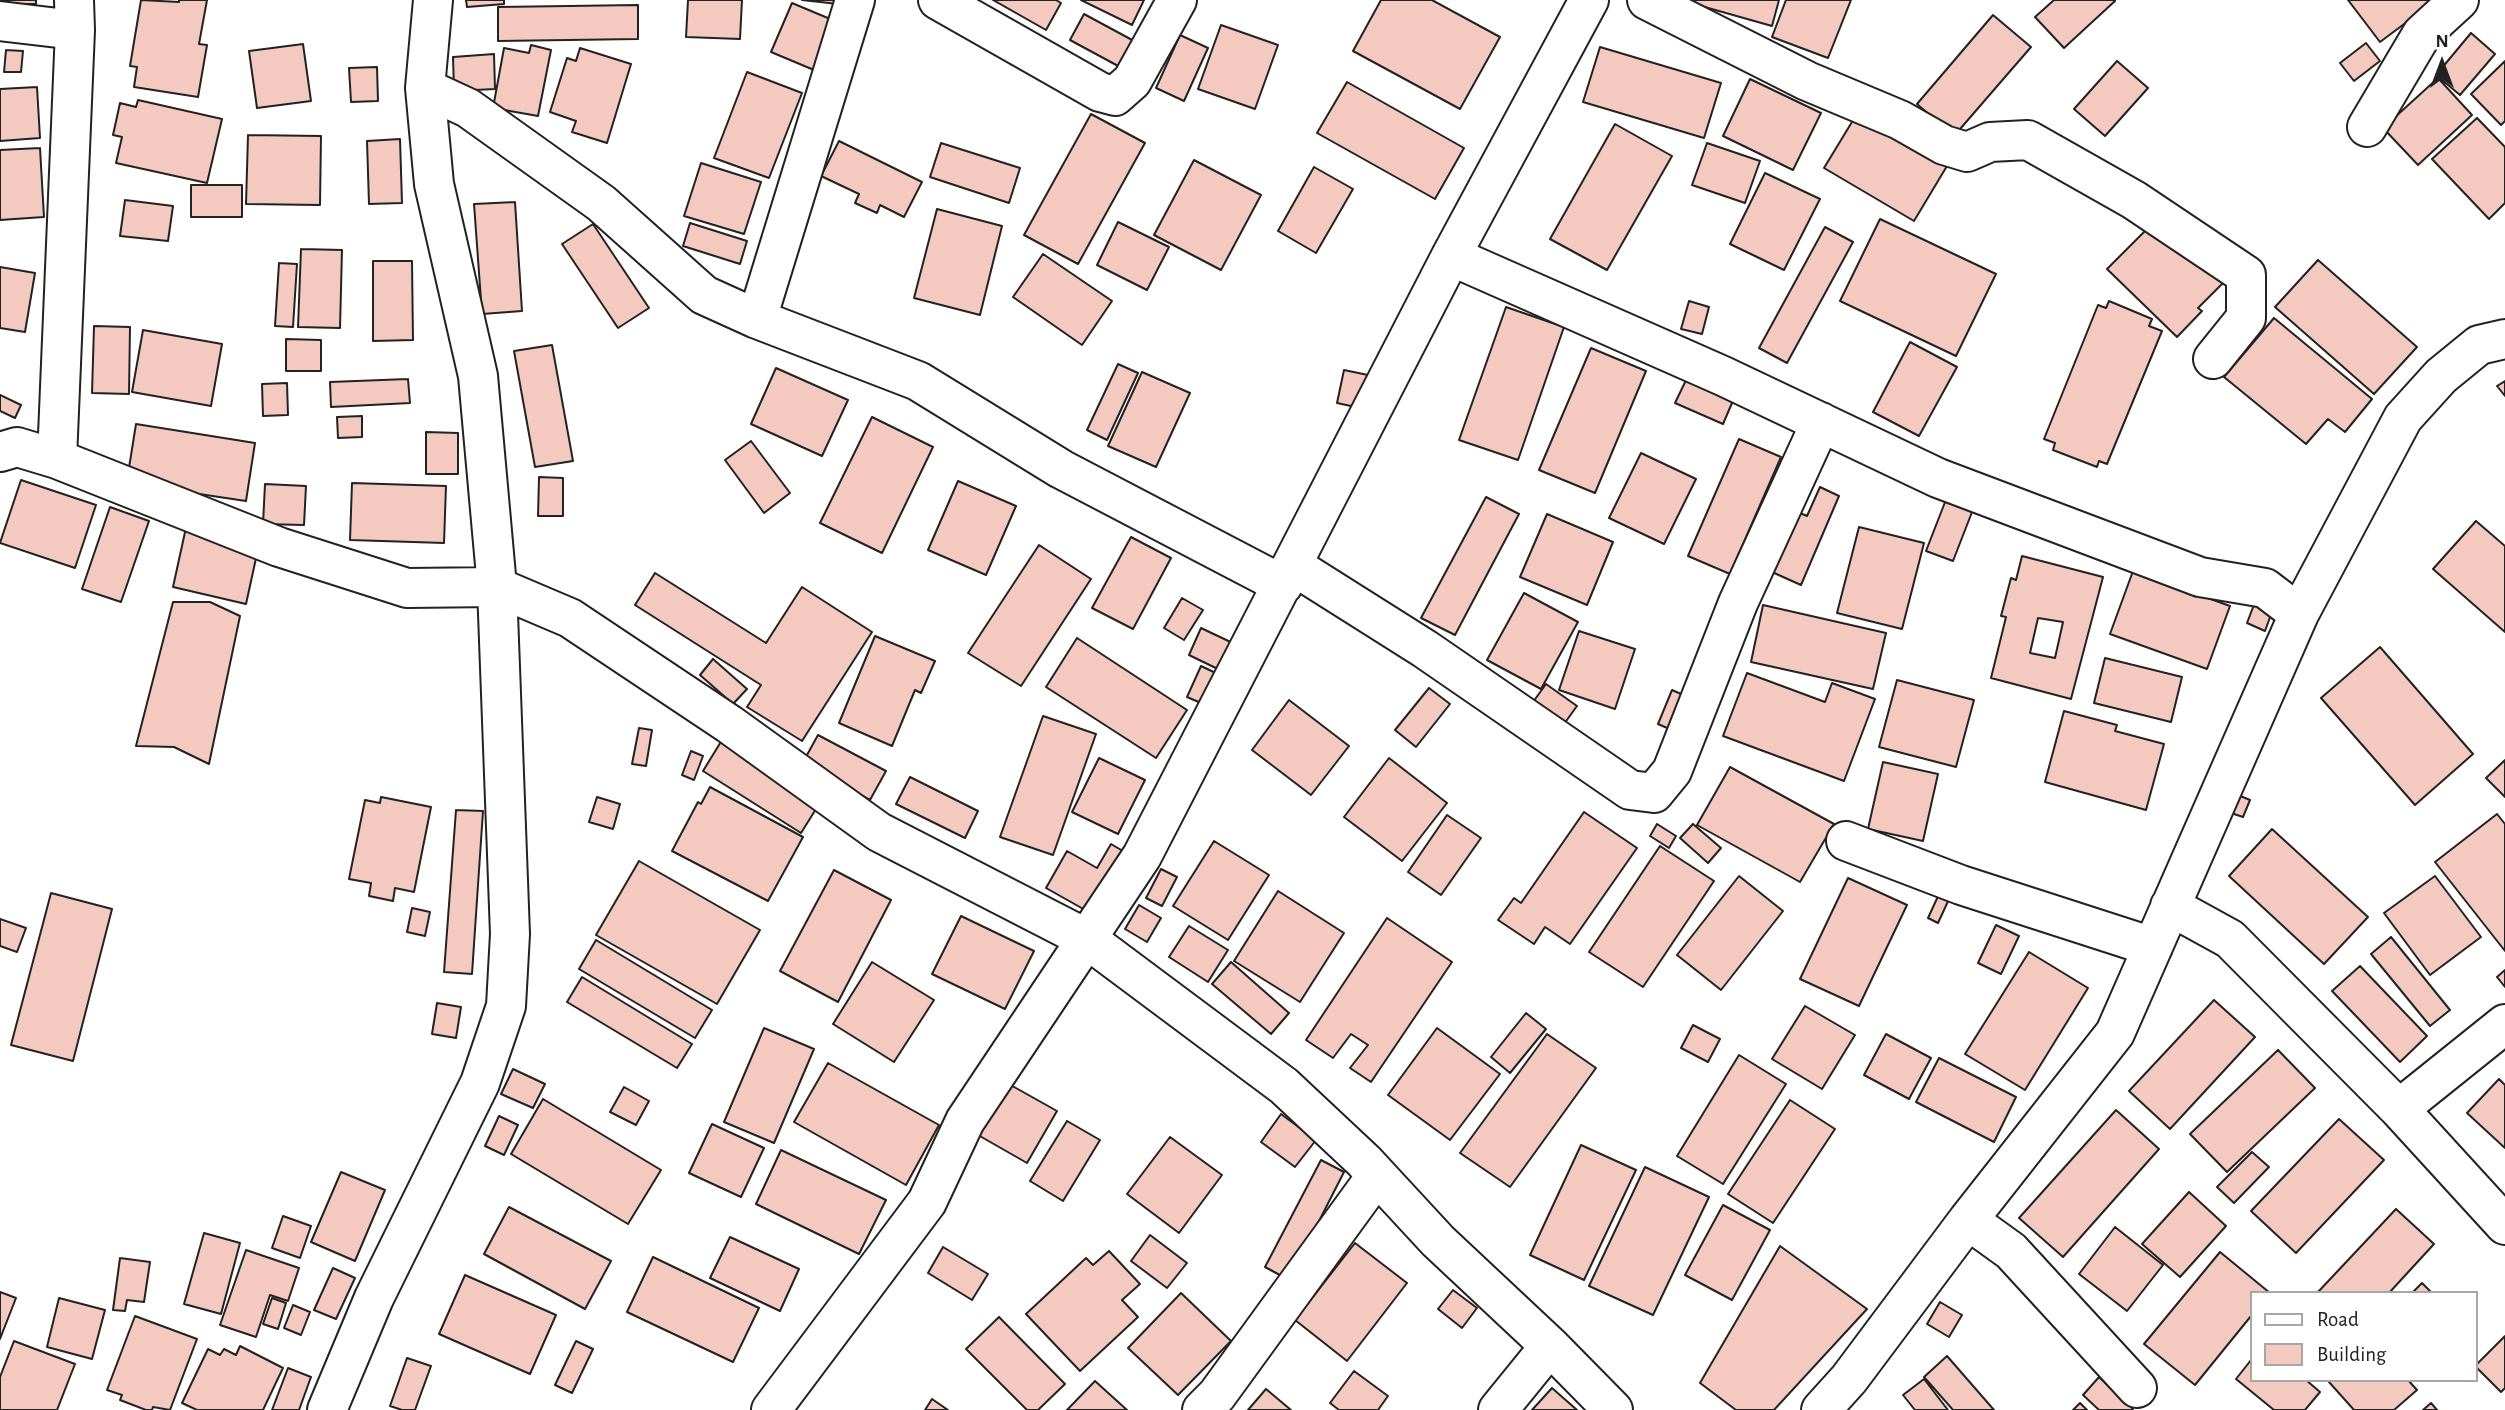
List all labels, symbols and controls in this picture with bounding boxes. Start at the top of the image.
north arrow [2407,28,2477,98]
text: N [2435,32,2449,51]
legend [2250,1291,2477,1382]
text: Road [2317,1309,2359,1330]
text: Building [2317,1344,2386,1365]

